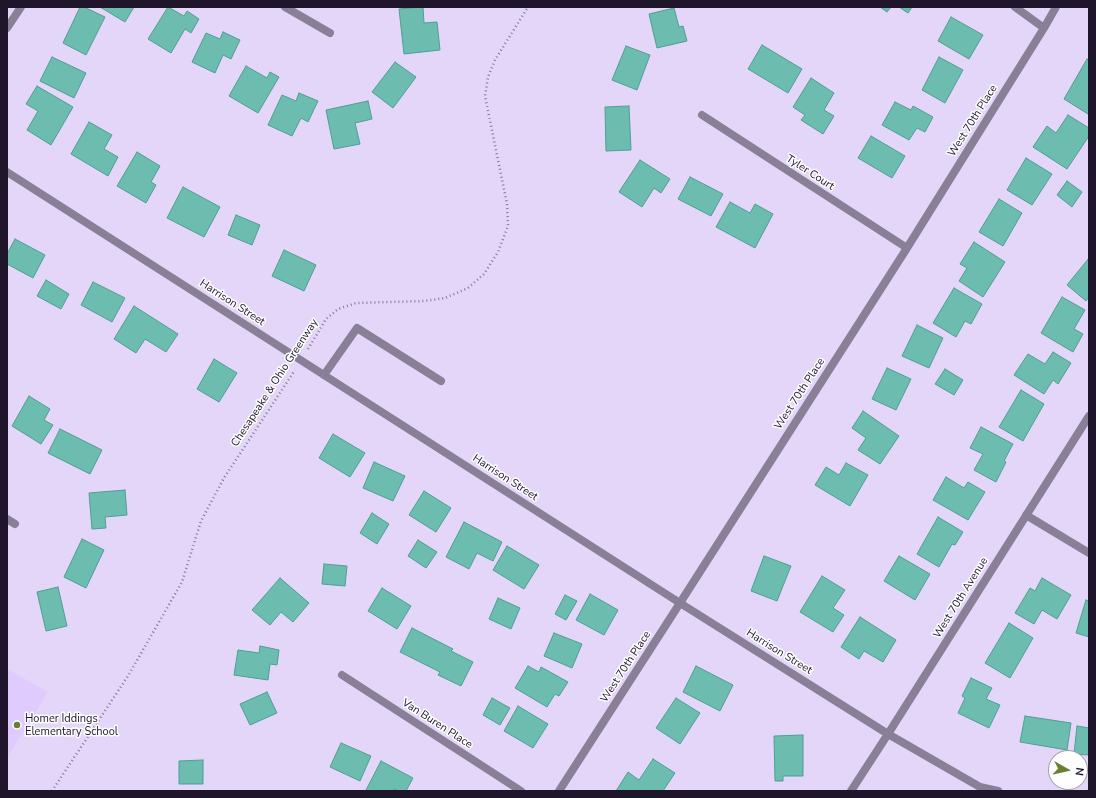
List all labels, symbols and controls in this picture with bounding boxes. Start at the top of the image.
street label: West 70th Place [946,83,1000,159]
street label: Tyler Court [783,153,837,193]
street label: Harrison Street [197,277,267,329]
street label: Chesapeake & Ohio Greenway [229,317,321,449]
street label: West 70th Place [772,356,828,432]
street label: Harrison Street [470,452,540,504]
street label: West 70th Avenue [931,555,991,641]
street label: Harrison Street [744,626,814,678]
street label: West 70th Place [598,629,654,705]
street label: Van Buren Place [399,696,475,752]
place label: Homer Iddings Elementary School [25,712,118,738]
marker: Homer Iddings Elementary School [12,720,22,730]
north arrow [1048,750,1088,790]
text: N [1071,766,1087,777]

